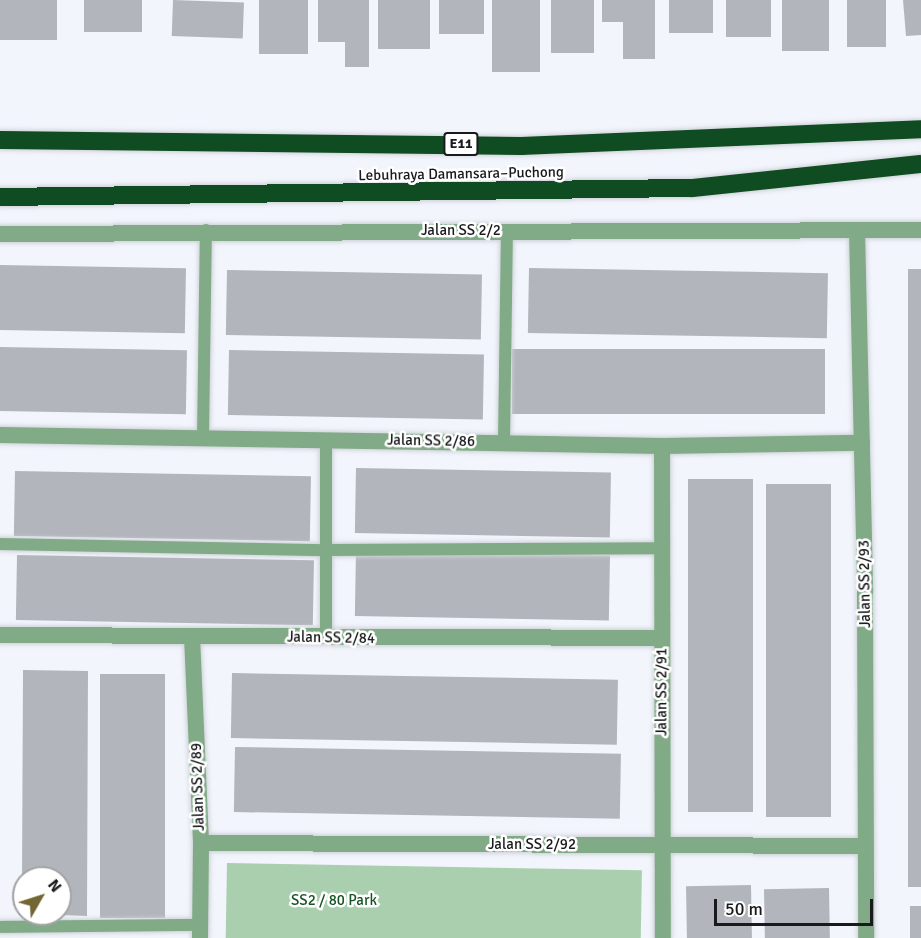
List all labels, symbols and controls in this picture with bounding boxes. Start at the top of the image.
road number: E11 [443,133,479,155]
street label: Lebuhraya Damansara–Puchong [358,163,564,185]
street label: Jalan SS 2/2 [421,222,501,240]
street label: Jalan SS 2/86 [387,431,475,451]
street label: Jalan SS 2/93 [855,540,875,628]
street label: Jalan SS 2/84 [287,628,375,648]
street label: Jalan SS 2/91 [653,648,671,736]
street label: Jalan SS 2/89 [187,743,209,831]
street label: Jalan SS 2/92 [488,836,576,854]
north arrow [12,866,72,926]
text: N [43,875,66,897]
scale bar [717,887,876,925]
park label: SS2 / 80 Park [291,892,377,910]
text: 50 m [725,898,763,920]

